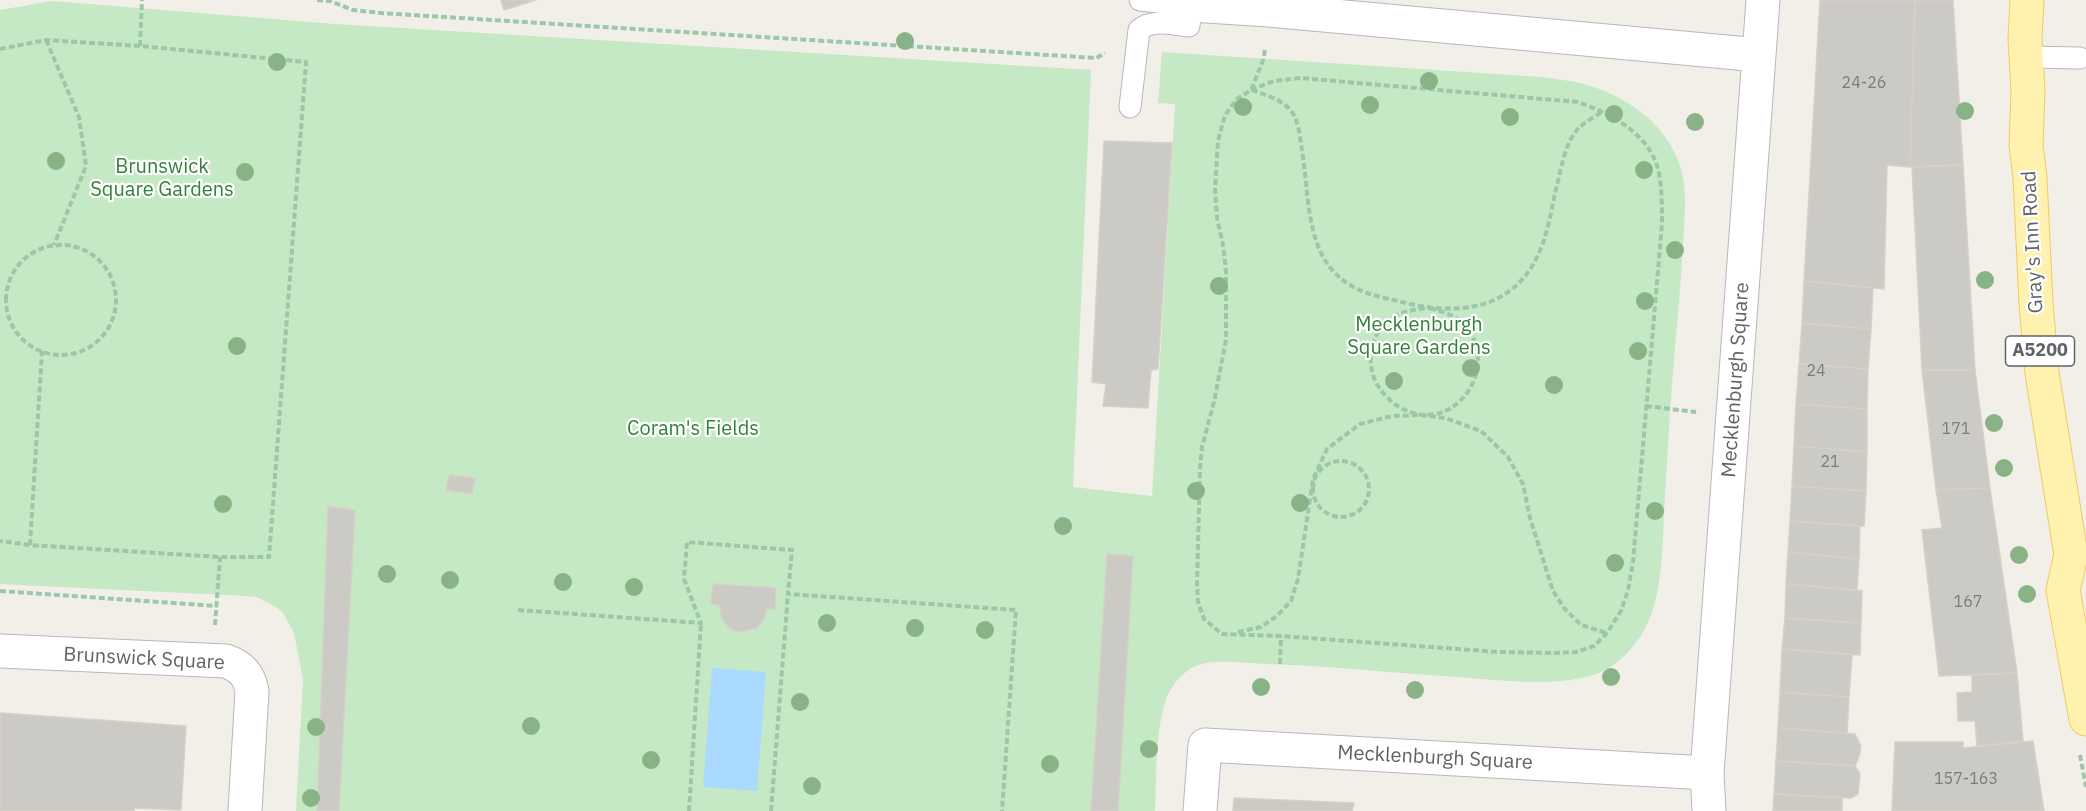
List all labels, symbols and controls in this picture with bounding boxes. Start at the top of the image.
house number: 24-26 [1842,73,1886,93]
park label: Brunswick Square Gardens [90,155,234,202]
street label: Gray's Inn Road [2017,170,2049,314]
street label: Mecklenburgh Square [1717,282,1755,478]
park label: Mecklenburgh Square Gardens [1347,313,1491,360]
road number: A5200 [2006,336,2074,366]
house number: 24 [1806,361,1826,381]
park label: Coram's Fields [627,417,759,441]
house number: 171 [1942,419,1970,439]
house number: 21 [1820,452,1840,472]
house number: 167 [1954,592,1982,612]
street label: Brunswick Square [63,643,225,675]
street label: Mecklenburgh Square [1337,741,1533,775]
house number: 157-163 [1934,769,1998,789]

